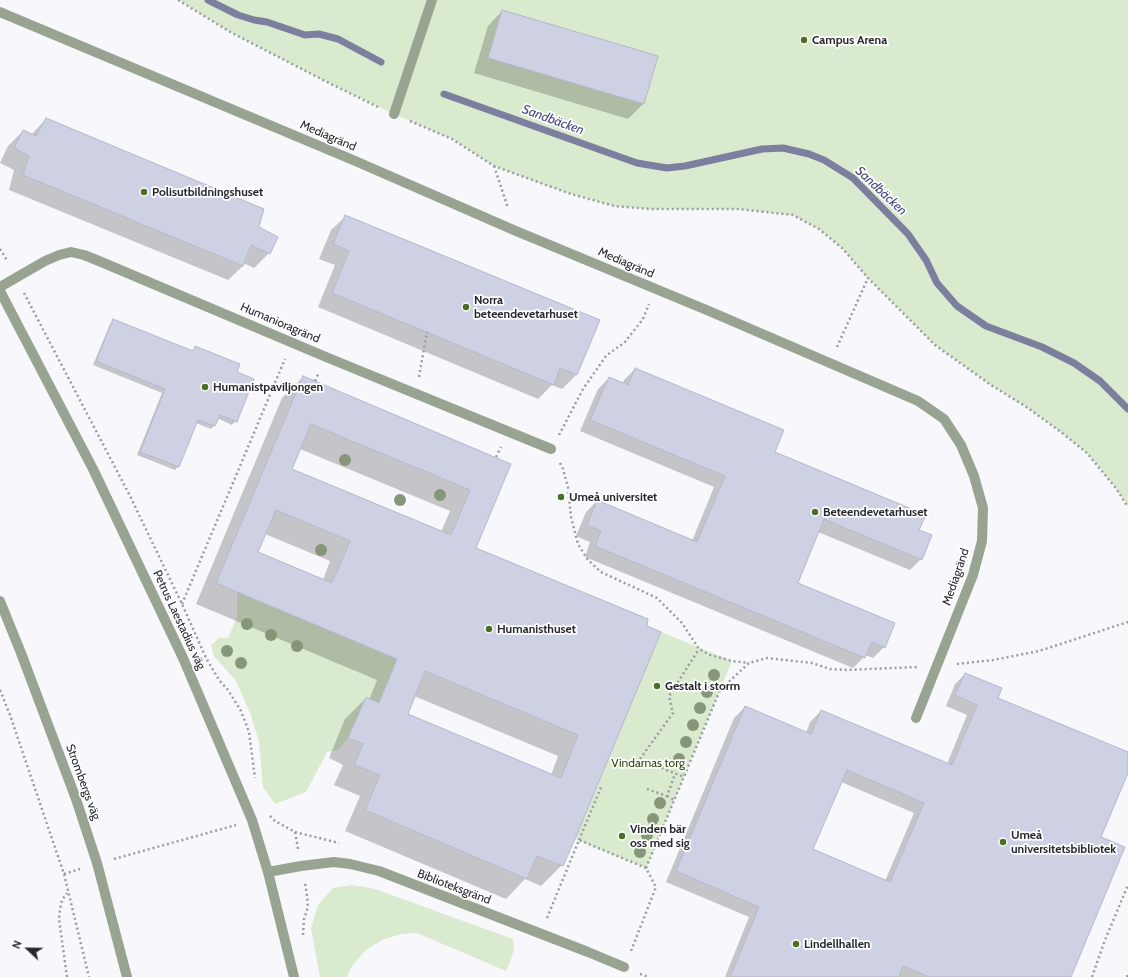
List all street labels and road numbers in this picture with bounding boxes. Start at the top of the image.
street label: Mediagränd [298,118,358,154]
street label: Mediagränd [596,245,656,281]
street label: Humanioragränd [238,300,322,346]
street label: Mediagränd [940,547,972,607]
street label: Petrus Laestadius väg [150,568,208,672]
street label: Strombergs väg [63,742,103,822]
street label: Biblioteksgränd [415,866,493,908]

